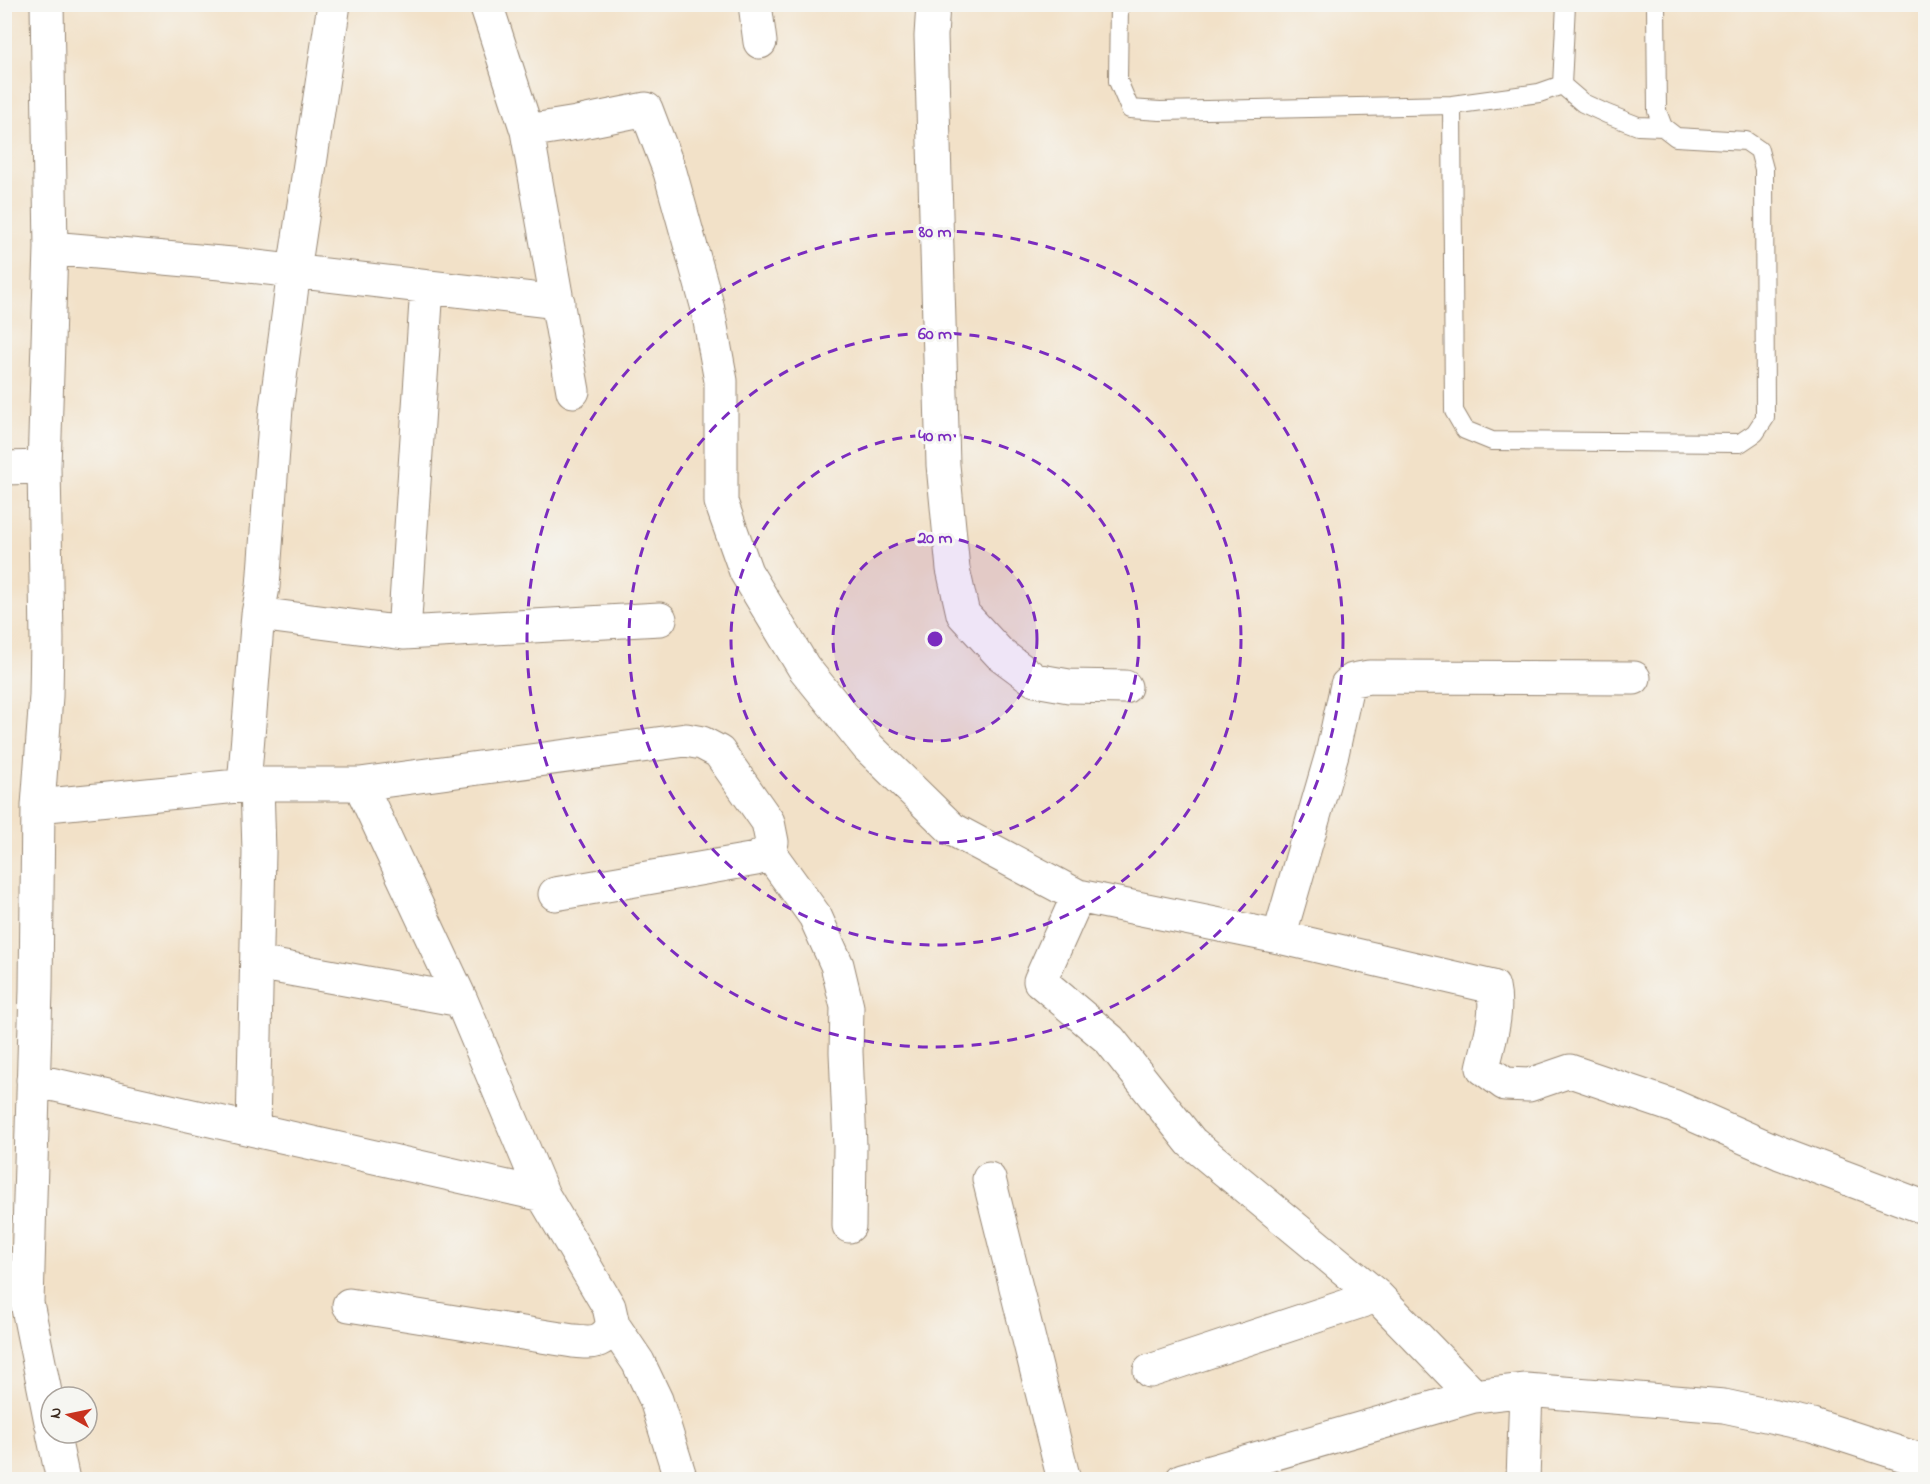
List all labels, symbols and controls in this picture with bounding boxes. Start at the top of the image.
text: 80 m [918,220,952,246]
text: 60 m [918,322,952,348]
text: 40 m [918,424,952,450]
text: 20 m [916,526,953,552]
centre of rings [925,629,945,649]
north arrow [39,1385,99,1445]
text: N [43,1406,69,1420]

